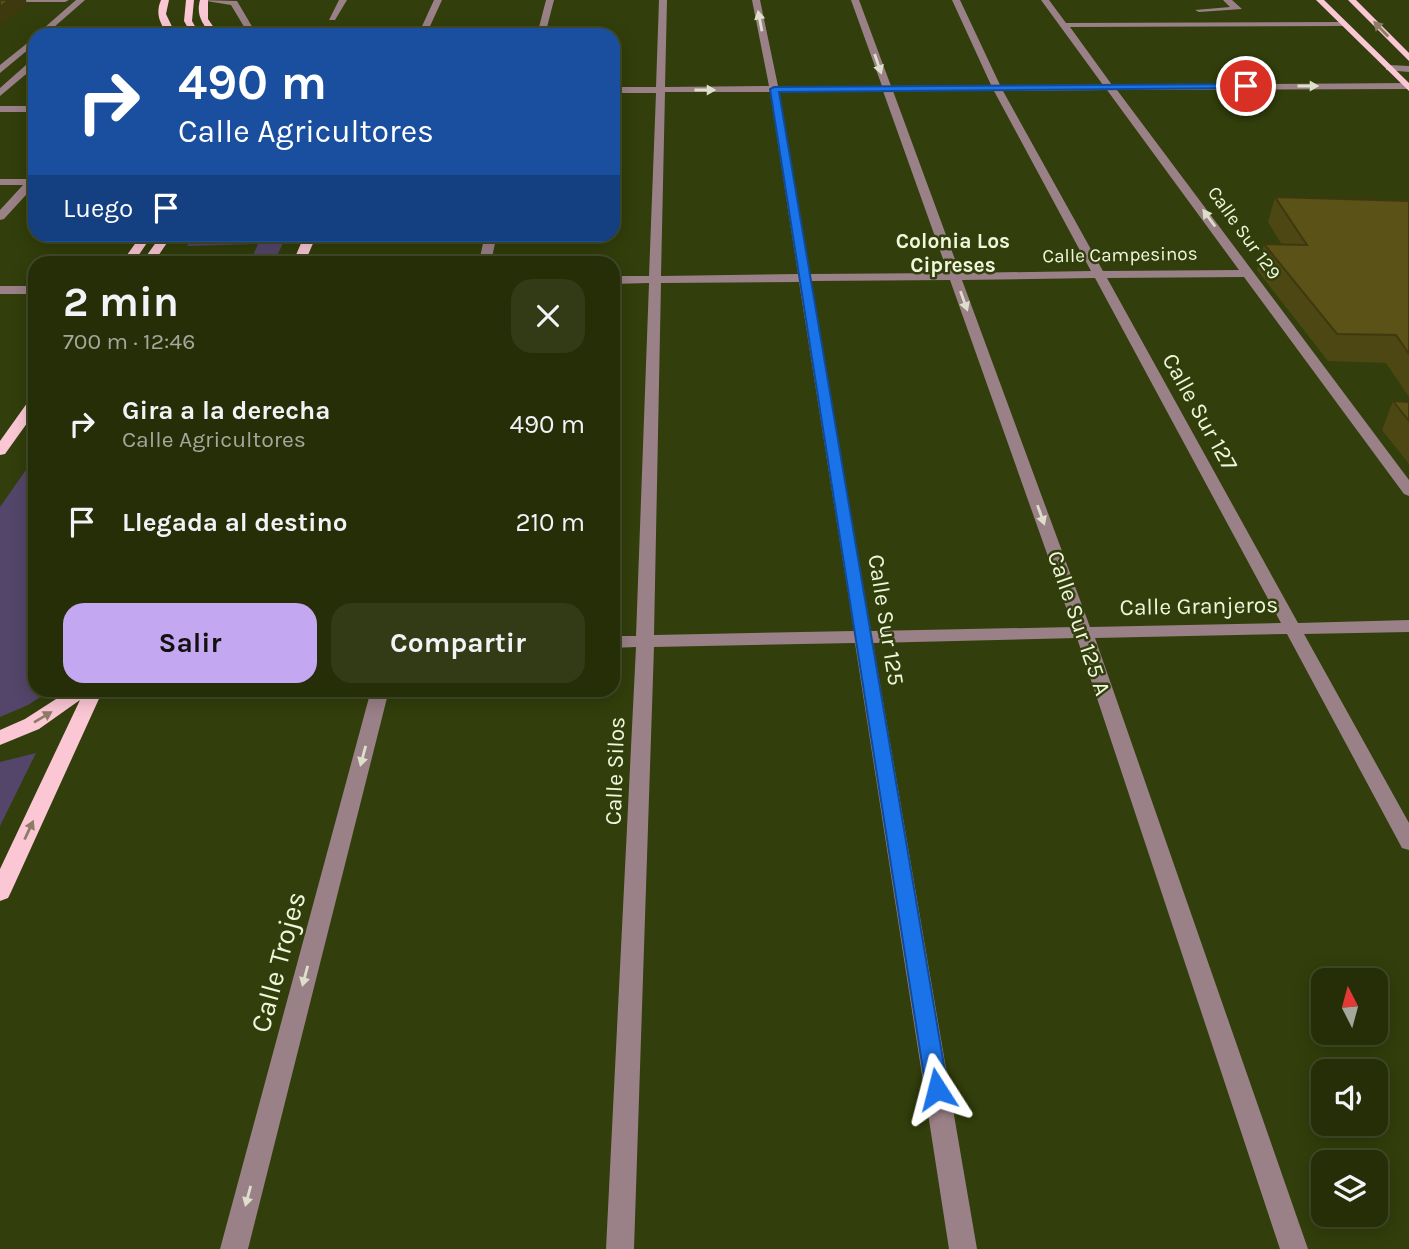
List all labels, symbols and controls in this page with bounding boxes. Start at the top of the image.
one-way arrow [755,10,766,32]
one-way arrow [1373,21,1389,38]
text: 490 m [178,54,327,111]
one-way arrow [873,54,884,75]
icon: right [63,56,154,147]
pin [1216,56,1276,116]
icon: arrive [1227,67,1265,105]
one-way arrow [1297,80,1319,92]
one-way arrow [694,84,716,96]
text: Calle Agricultores [178,113,434,150]
street label: Calle Sur 129 [1203,182,1285,284]
icon: arrive [147,189,185,227]
text: Luego [63,193,133,224]
one-way arrow [1202,209,1216,227]
district label: Colonia Los Cipreses [896,229,1010,277]
street label: Calle Campesinos [1042,243,1198,267]
text: 2 min [63,277,179,327]
button: close [511,279,585,353]
one-way arrow [959,291,970,312]
text: 700 m · 12:46 [63,328,195,355]
street label: Calle Sur 127 [1157,348,1243,476]
text: Gira a la derecha [122,395,331,426]
icon: right [63,405,101,443]
text: 490 m [509,409,585,440]
text: Calle Agricultores [122,426,306,453]
icon: arrive [63,503,101,541]
one-way arrow [1036,505,1047,526]
text: Llegada al destino [122,507,348,538]
text: 210 m [515,507,585,538]
street label: Calle Sur 125 A [1042,547,1116,699]
street label: Calle Sur 125 [862,552,910,688]
street label: Calle Granjeros [1119,591,1279,621]
button: Salir [63,603,317,683]
button: Compartir [331,603,585,683]
one-way arrow [34,711,53,724]
street label: Calle Silos [600,716,630,826]
one-way arrow [357,745,368,767]
one-way arrow [23,820,35,840]
street label: Calle Trojes [243,888,313,1036]
one-way arrow [299,965,310,987]
north arrow [1311,968,1388,1045]
map controls [1311,968,1388,1227]
position arrow [900,1052,974,1126]
button: sound [1311,1059,1388,1136]
button: layers [1311,1150,1388,1227]
one-way arrow [242,1185,253,1207]

